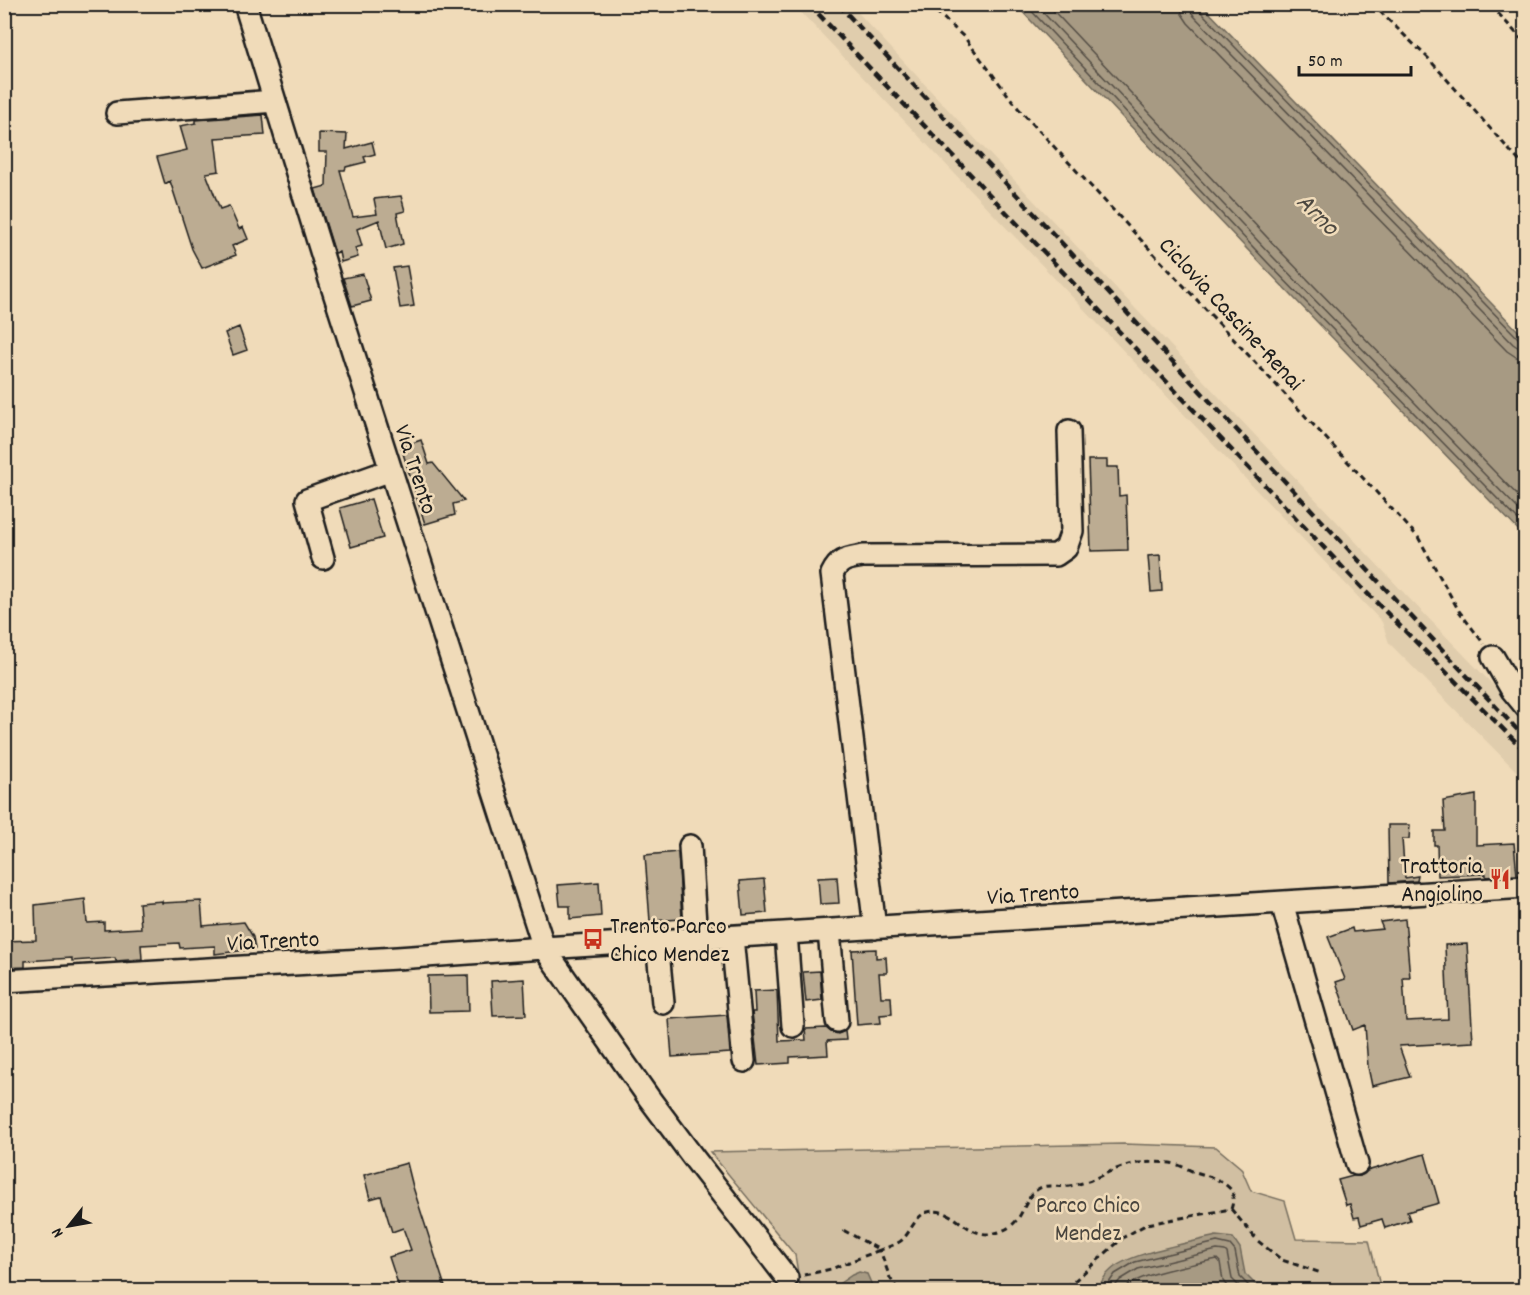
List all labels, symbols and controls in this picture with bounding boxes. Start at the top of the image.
scale bar [1299,39,1412,77]
text: 50 m [1308,50,1343,75]
water label: Arno [1287,186,1347,246]
street label: Ciclovia Cascine-Renai [1149,230,1310,400]
street label: Via Trento [384,421,445,519]
place label: Trattoria Angiolino [1400,851,1484,913]
restaurant icon: Trattoria Angiolino [1488,867,1512,891]
street label: Via Trento [986,876,1080,916]
place label: Trento Parco Chico Mendez [610,911,730,973]
street label: Via Trento [226,924,320,962]
bus stop icon: Trento Parco Chico Mendez [581,927,605,951]
park label: Parco Chico Mendez [1036,1190,1140,1252]
north arrow [39,1196,99,1256]
text: N [46,1223,70,1242]

